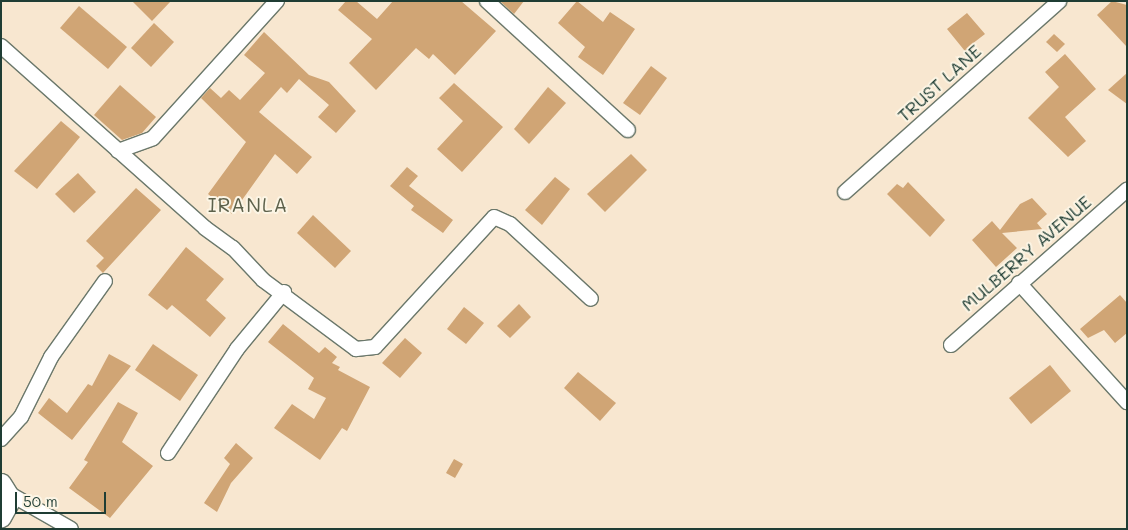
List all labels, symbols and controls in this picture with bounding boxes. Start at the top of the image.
street label: TRUST LANE [893,40,985,126]
street label: MULBERRY AVENUE [957,191,1095,315]
district label: IRANLA [207,192,289,216]
scale bar [18,482,109,514]
text: 50 m [23,491,58,511]

